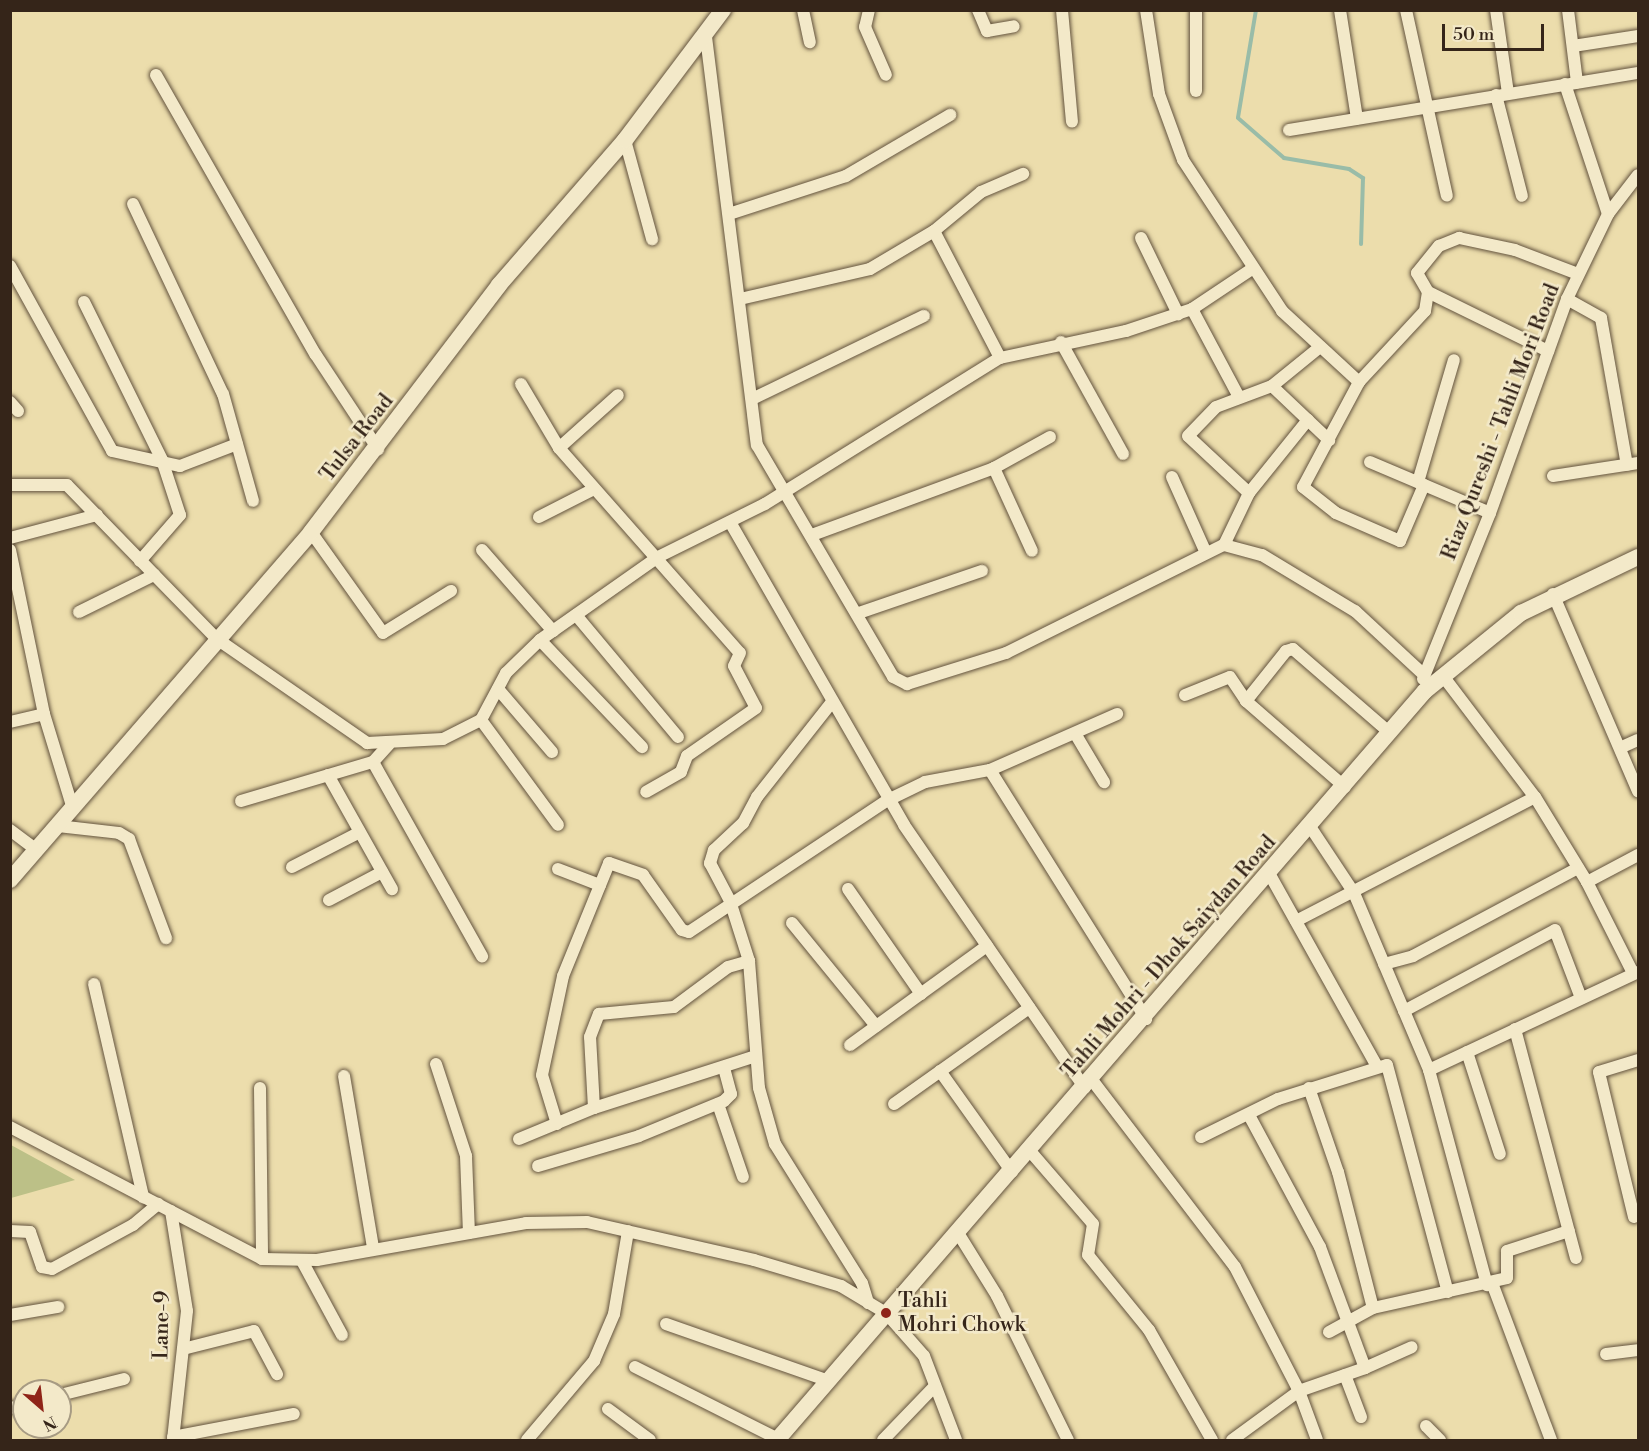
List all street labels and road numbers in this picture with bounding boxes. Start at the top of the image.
street label: Riaz Qureshi - Tahli Mori Road [1437,280,1565,564]
street label: Tulsa Road [315,389,399,487]
street label: Tahli Mohri - Dhok Saiydan Road [1057,830,1281,1084]
street label: Lane-9 [149,1290,175,1360]

